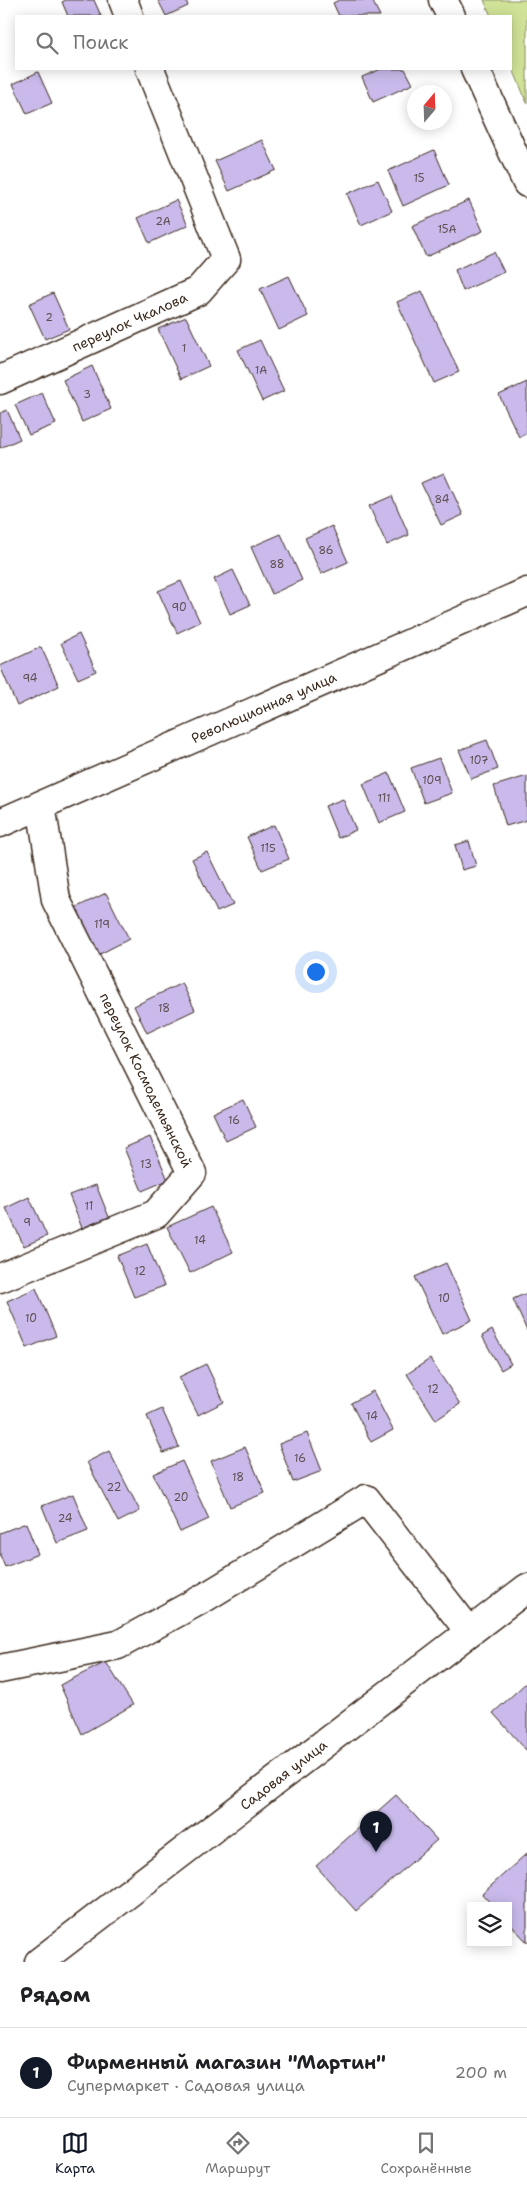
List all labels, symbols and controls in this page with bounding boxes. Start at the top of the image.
search box [15,15,512,70]
icon: search [33,29,61,57]
text: Поиск [73,30,128,55]
north arrow [407,85,452,130]
house number: 15 [413,171,425,186]
house number: 2А [155,214,171,229]
house number: 15А [437,222,457,237]
street label: переулок Чкалова [69,288,190,356]
house number: 2 [45,310,53,325]
house number: 1 [182,341,186,356]
house number: 1А [255,363,267,378]
house number: 3 [83,387,91,402]
house number: 84 [435,492,450,507]
house number: 86 [318,543,334,558]
house number: 88 [269,557,285,572]
house number: 90 [171,600,187,615]
street label: Революционная улица [188,668,339,747]
house number: 94 [23,671,38,686]
house number: 107 [469,753,489,768]
house number: 109 [422,773,442,788]
house number: 111 [377,791,391,806]
house number: 115 [260,841,276,856]
house number: 119 [94,917,110,932]
your location [303,959,329,985]
street label: переулок Космодемьянской [96,990,196,1170]
house number: 18 [158,1001,170,1016]
house number: 16 [228,1113,240,1128]
house number: 13 [140,1157,152,1172]
house number: 11 [85,1199,93,1214]
house number: 9 [23,1215,31,1230]
house number: 14 [194,1233,206,1248]
house number: 12 [134,1264,146,1279]
house number: 10 [438,1291,450,1306]
house number: 10 [25,1311,37,1326]
house number: 12 [427,1382,439,1397]
house number: 14 [366,1409,378,1424]
house number: 16 [294,1451,306,1466]
house number: 18 [232,1470,244,1485]
house number: 22 [107,1480,121,1495]
house number: 20 [173,1490,189,1505]
house number: 24 [58,1511,73,1526]
street label: Садовая улица [236,1735,331,1814]
pin: 1 [360,1811,392,1852]
map controls [467,1902,512,1947]
button: layers [467,1902,512,1947]
text: Рядом [20,1981,90,2009]
text: Фирменный магазин "Мартин" [67,2050,386,2075]
text: 1 [32,2062,40,2083]
text: 200 m [455,2062,507,2083]
text: Супермаркет · Садовая улица [67,2075,305,2096]
tab: Карта [55,2129,95,2177]
tab: Маршрут [205,2129,270,2177]
tab: Сохранённые [381,2129,472,2177]

